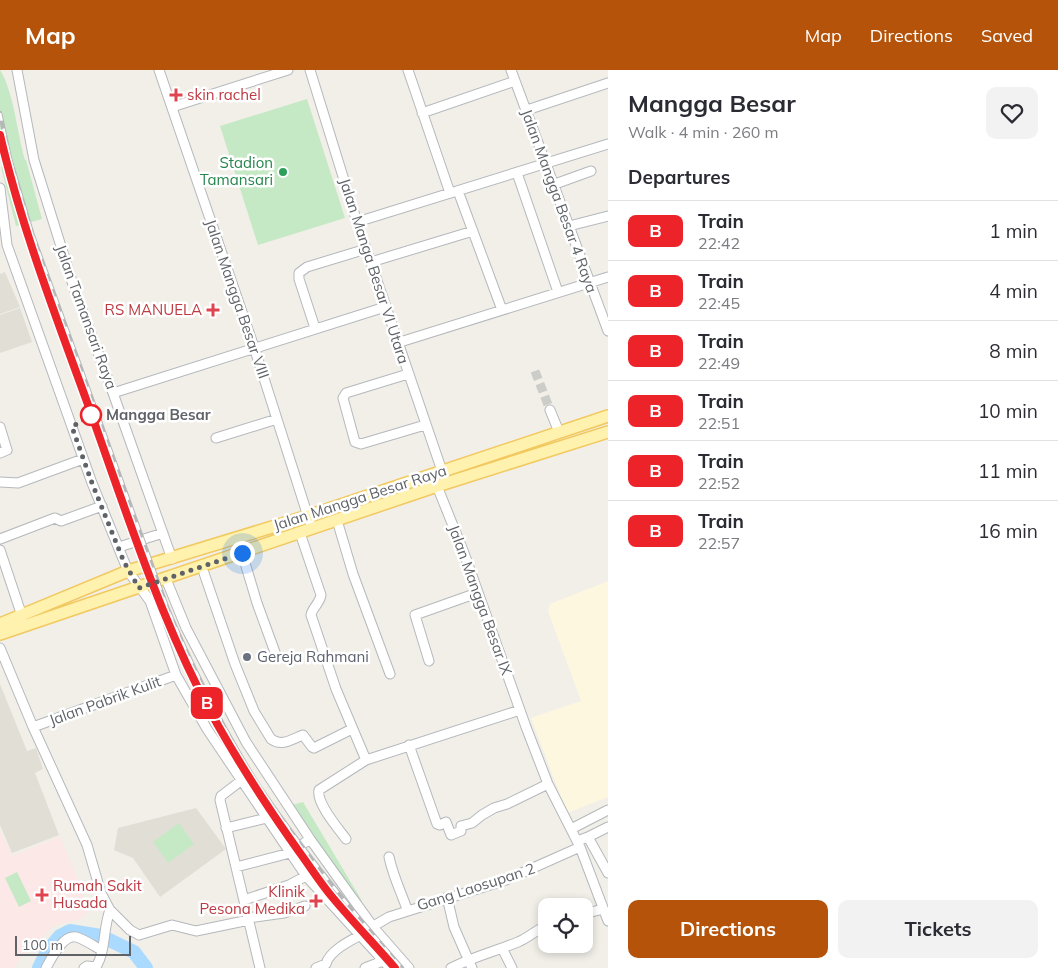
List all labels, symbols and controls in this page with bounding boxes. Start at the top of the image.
text: Map [25,20,76,50]
text: Map [805,24,842,47]
text: Directions [870,24,953,47]
text: Saved [981,24,1033,47]
place label: skin rachel [187,85,261,104]
button: heart [986,87,1038,139]
marker: skin rachel [169,88,183,102]
text: Mangga Besar [628,88,796,118]
street label: Jalan Mangga Besar 4 Raya [517,106,602,295]
text: Walk · 4 min · 260 m [628,122,779,142]
place label: Stadion Tamansari [200,153,273,189]
text: Departures [628,165,730,189]
marker: Stadion Tamansari [277,166,289,178]
street label: Jalan Manga Besar VI Utara [335,176,413,366]
text: Train [698,209,744,233]
street label: Jalan Mangga Besar VIII [201,217,274,381]
text: B [649,219,662,242]
text: 1 min [989,219,1038,243]
text: 22:42 [698,233,740,253]
street label: Jalan Tamansari Raya [51,242,121,392]
text: Train [698,269,744,293]
text: B [649,279,662,302]
text: 4 min [989,279,1038,303]
text: 22:45 [698,293,740,313]
place label: RS MANUELA [105,300,202,319]
marker: RS MANUELA [206,303,220,317]
text: Train [698,329,744,353]
text: B [649,339,662,362]
text: 8 min [989,339,1038,363]
text: 22:49 [698,353,740,373]
text: Train [698,389,744,413]
text: B [649,399,662,422]
text: 10 min [978,399,1038,423]
marker: Mangga Besar [80,404,102,426]
place label: Mangga Besar [106,405,211,424]
text: 22:51 [698,413,740,433]
text: Train [698,449,744,473]
text: B [649,459,662,482]
text: 11 min [978,459,1038,483]
street label: Jalan Mangga Besar Raya [271,461,449,535]
text: 22:52 [698,473,740,493]
text: Train [698,509,744,533]
text: B [649,519,662,542]
text: 16 min [978,519,1038,543]
street label: Jalan Mangga Besar IX [444,522,517,678]
text: 22:57 [698,533,740,553]
your location [230,541,255,566]
place label: Gereja Rahmani [257,647,369,666]
marker: Gereja Rahmani [241,651,253,663]
street label: Jalan Pabrik Kulit [46,671,163,730]
line badge: B [191,687,223,719]
text: B [201,691,213,714]
street label: Gang Laosupan 2 [414,858,537,915]
place label: Rumah Sakit Husada [53,876,142,912]
place label: Klinik Pesona Medika [199,882,305,918]
marker: Rumah Sakit Husada [35,888,49,902]
marker: Klinik Pesona Medika [309,894,323,908]
map controls [538,898,593,953]
button: locate [538,898,593,953]
button: Directions [628,900,828,958]
button: Tickets [838,900,1038,958]
scale bar [15,933,131,956]
text: 100 m [22,936,63,954]

